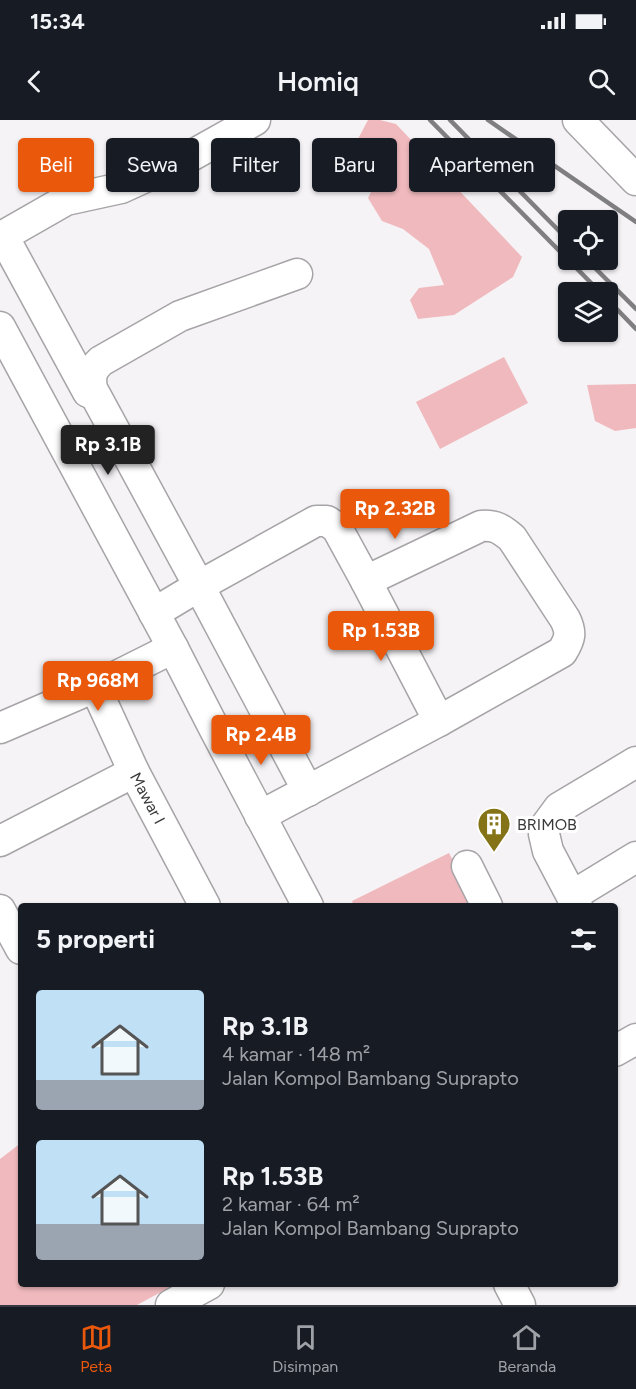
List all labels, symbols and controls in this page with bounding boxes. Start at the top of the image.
text: 15:34 [30,8,85,35]
icon: back [18,65,51,98]
text: Homiq [277,65,359,98]
icon: search [585,65,618,98]
chip: Beli [18,138,94,192]
chip: Sewa [106,138,199,192]
chip: Filter [211,138,300,192]
chip: Baru [312,138,397,192]
chip: Apartemen [409,138,555,192]
map controls [558,210,618,342]
button: locate [558,210,618,270]
button: layers [558,282,618,342]
pin: Rp 3.1B [53,425,163,476]
text: Rp 3.1B [75,432,141,456]
pin: Rp 2.32B [333,489,457,540]
text: Rp 2.32B [354,496,436,520]
pin: Rp 1.53B [319,611,443,662]
text: Rp 1.53B [342,618,420,642]
pin: Rp 968M [43,661,153,712]
text: Rp 968M [57,668,139,692]
pin: Rp 2.4B [206,715,316,766]
text: Rp 2.4B [225,722,297,746]
street label: Mawar I [126,769,169,827]
building icon: BRIMOB [476,806,512,853]
place label: BRIMOB [517,815,577,834]
text: 5 properti [36,923,155,955]
icon: filters [567,923,600,956]
text: Rp 3.1B [222,1010,308,1042]
icon: home [84,1014,156,1086]
text: 4 kamar · 148 m² [222,1042,370,1066]
text: Jalan Kompol Bambang Suprapto [222,1066,519,1090]
text: Rp 1.53B [222,1160,323,1192]
icon: home [84,1164,156,1236]
text: 2 kamar · 64 m² [222,1192,360,1216]
text: Jalan Kompol Bambang Suprapto [222,1216,519,1240]
tab: Peta [80,1321,113,1376]
tab: Disimpan [272,1321,338,1376]
tab: Beranda [498,1321,556,1376]

